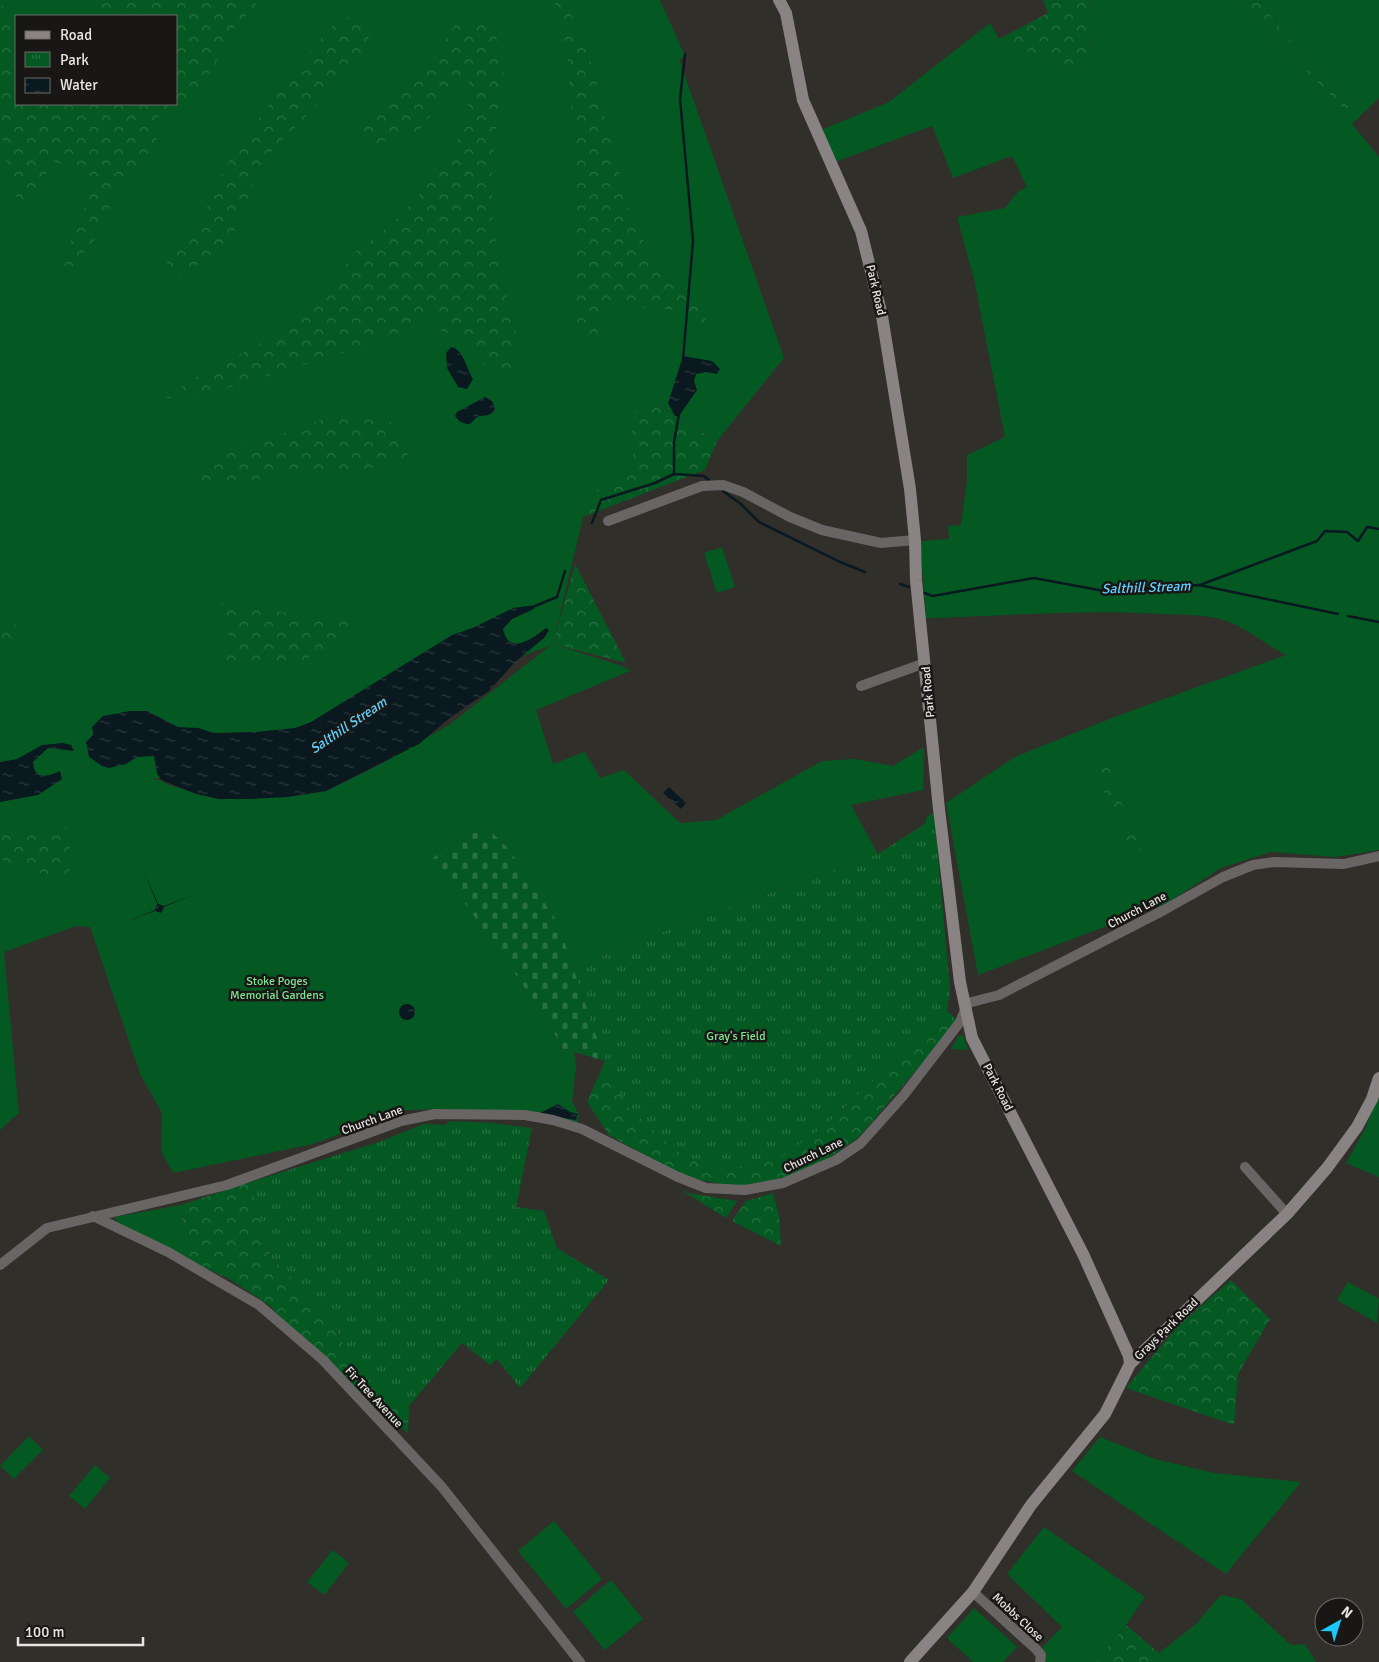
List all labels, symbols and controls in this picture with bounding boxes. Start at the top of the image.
legend [15,15,178,105]
text: Road [60,26,92,44]
text: Park [60,51,89,69]
text: Water [60,76,98,94]
street label: Park Road [862,263,889,317]
water label: Salthill Stream [1101,577,1192,598]
street label: Park Road [919,666,938,718]
water label: Salthill Stream [307,693,391,757]
street label: Church Lane [1105,889,1169,932]
park label: Stoke Poges Memorial Gardens [230,974,324,1003]
park label: Gray's Field [706,1029,766,1044]
street label: Park Road [979,1061,1016,1114]
street label: Church Lane [339,1102,405,1138]
street label: Church Lane [781,1135,845,1176]
street label: Grays Park Road [1131,1295,1201,1364]
street label: Fir Tree Avenue [341,1364,406,1431]
street label: Mobbs Close [989,1590,1046,1645]
north arrow [1314,1597,1364,1647]
text: N [1338,1603,1356,1622]
scale bar [18,1614,142,1646]
text: 100 m [25,1623,65,1641]

